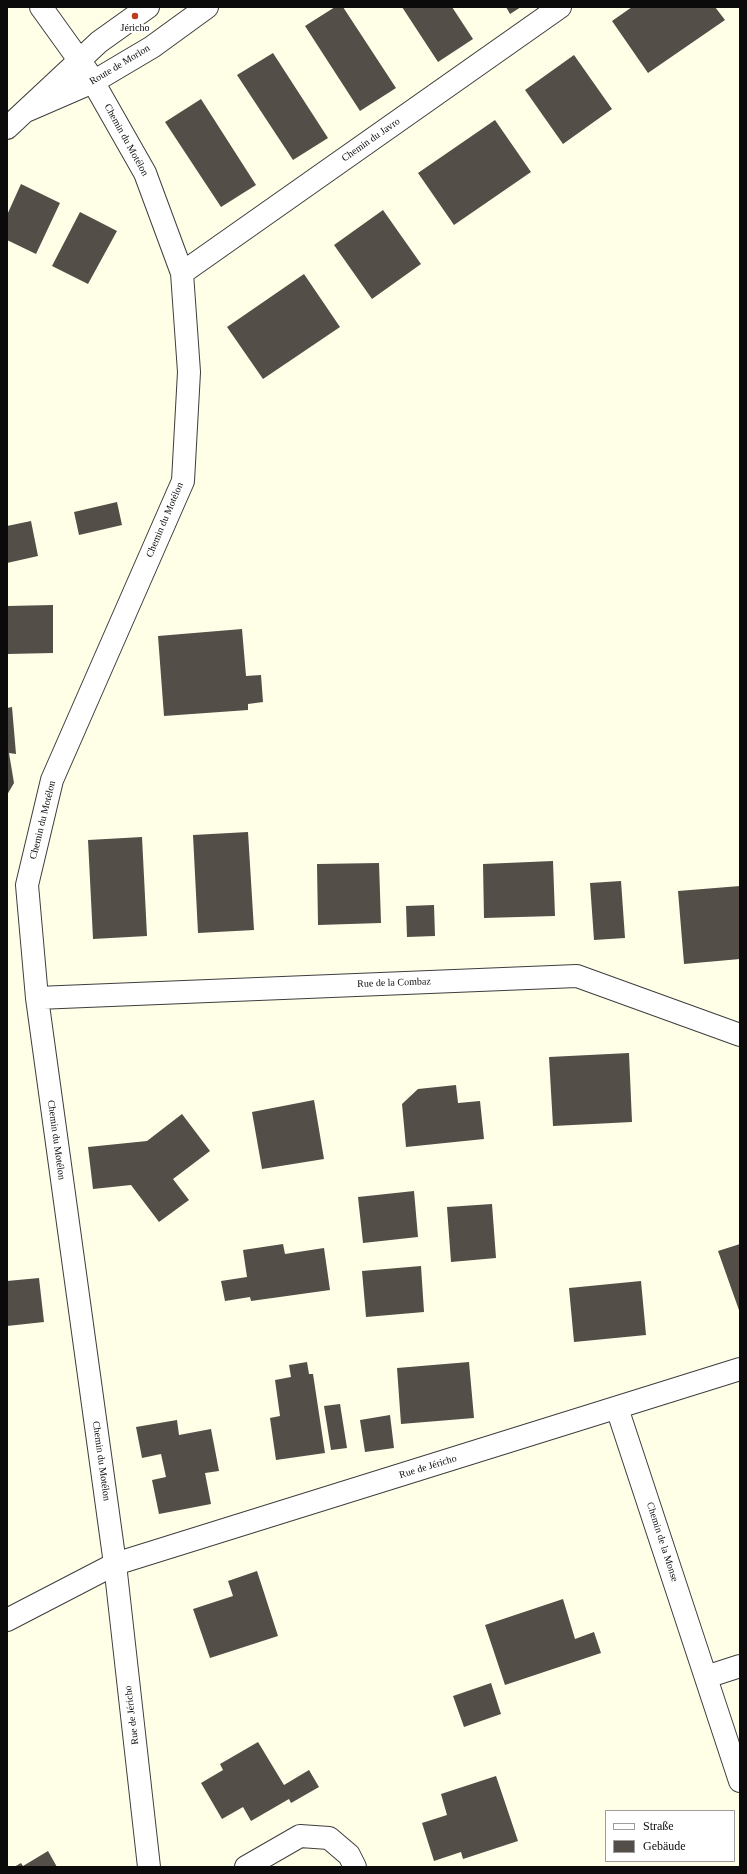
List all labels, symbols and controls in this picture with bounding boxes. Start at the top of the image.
marker: Jéricho [130,11,140,21]
place label: Jéricho [121,22,149,34]
street label: Route de Morlon [88,42,152,88]
street label: Chemin du Motélon [101,102,151,178]
street label: Chemin du Javro [340,115,402,165]
street label: Chemin du Motélon [144,481,186,559]
street label: Chemin du Motélon [27,779,59,861]
street label: Rue de la Combaz [357,976,431,990]
street label: Chemin du Motélon [44,1099,68,1181]
street label: Chemin du Motélon [89,1420,113,1502]
street label: Rue de Jéricho [398,1453,458,1481]
street label: Chemin de la Monse [643,1501,681,1583]
street label: Rue de Jéricho [122,1685,142,1745]
legend [605,1810,735,1862]
text: Straße [643,1819,674,1833]
text: Gebäude [643,1839,686,1853]

